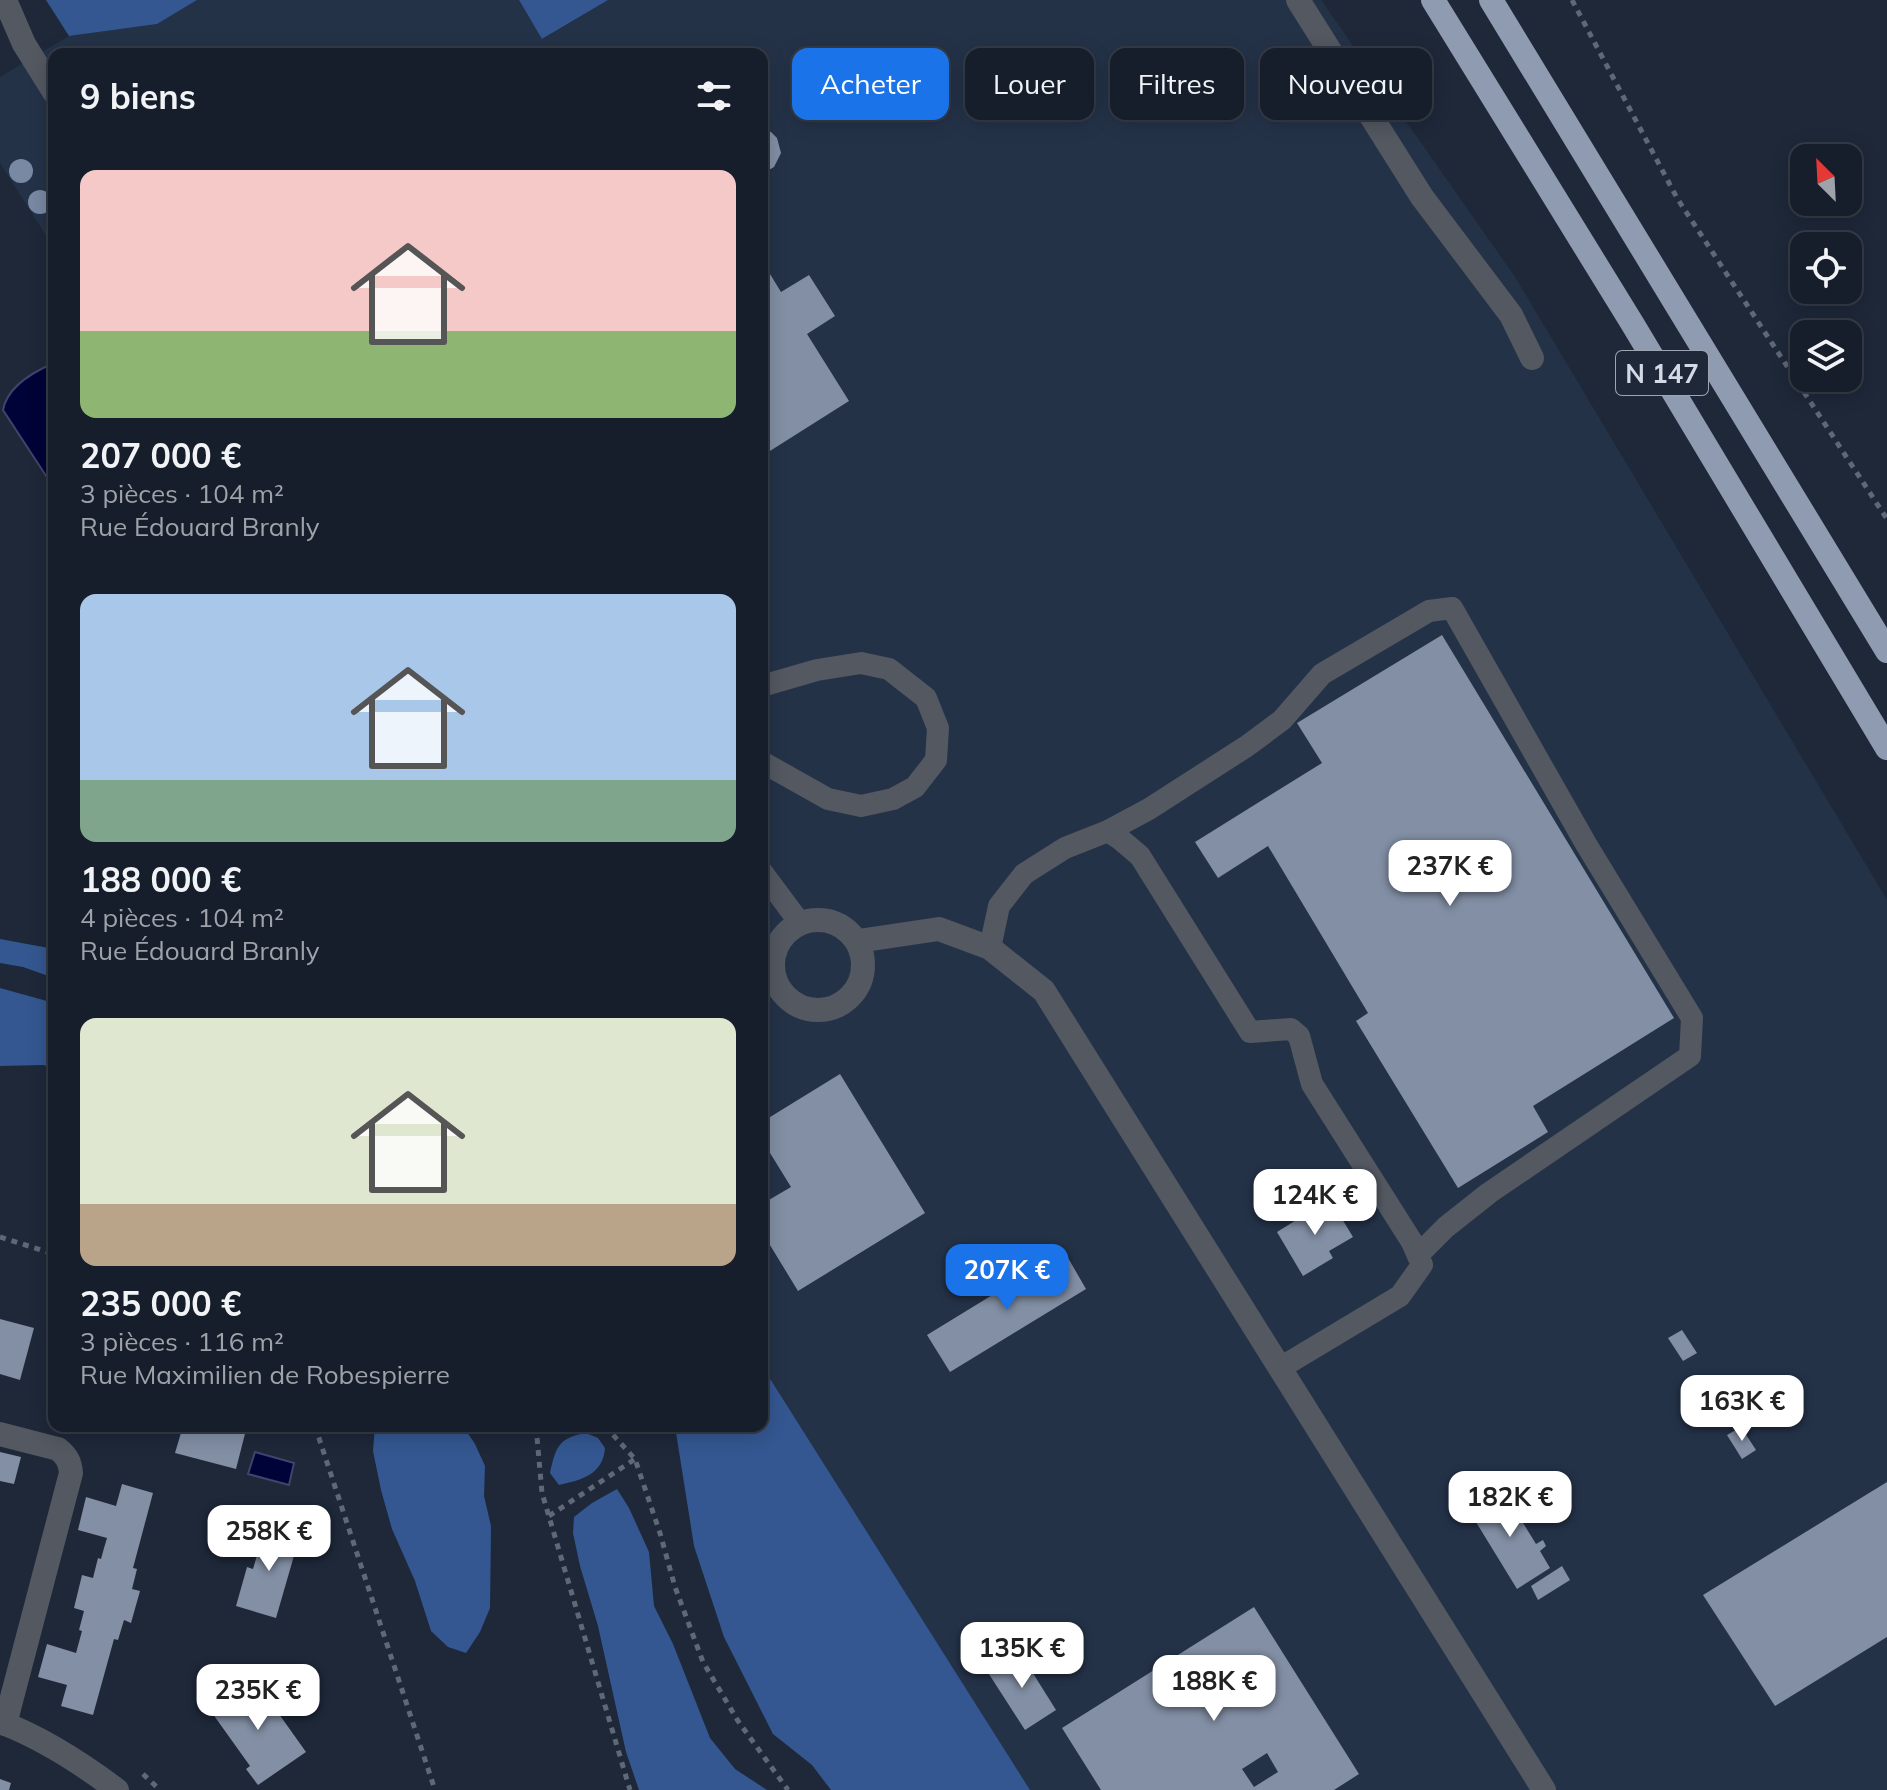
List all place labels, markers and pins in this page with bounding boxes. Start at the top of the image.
pin: 237K € [1385,840,1515,908]
pin: 124K € [1250,1169,1380,1237]
pin: 207K € [942,1244,1072,1312]
pin: 163K € [1677,1375,1807,1443]
pin: 182K € [1445,1471,1575,1539]
pin: 258K € [204,1505,334,1573]
pin: 135K € [957,1622,1087,1690]
pin: 188K € [1149,1655,1279,1723]
pin: 235K € [193,1664,323,1732]

